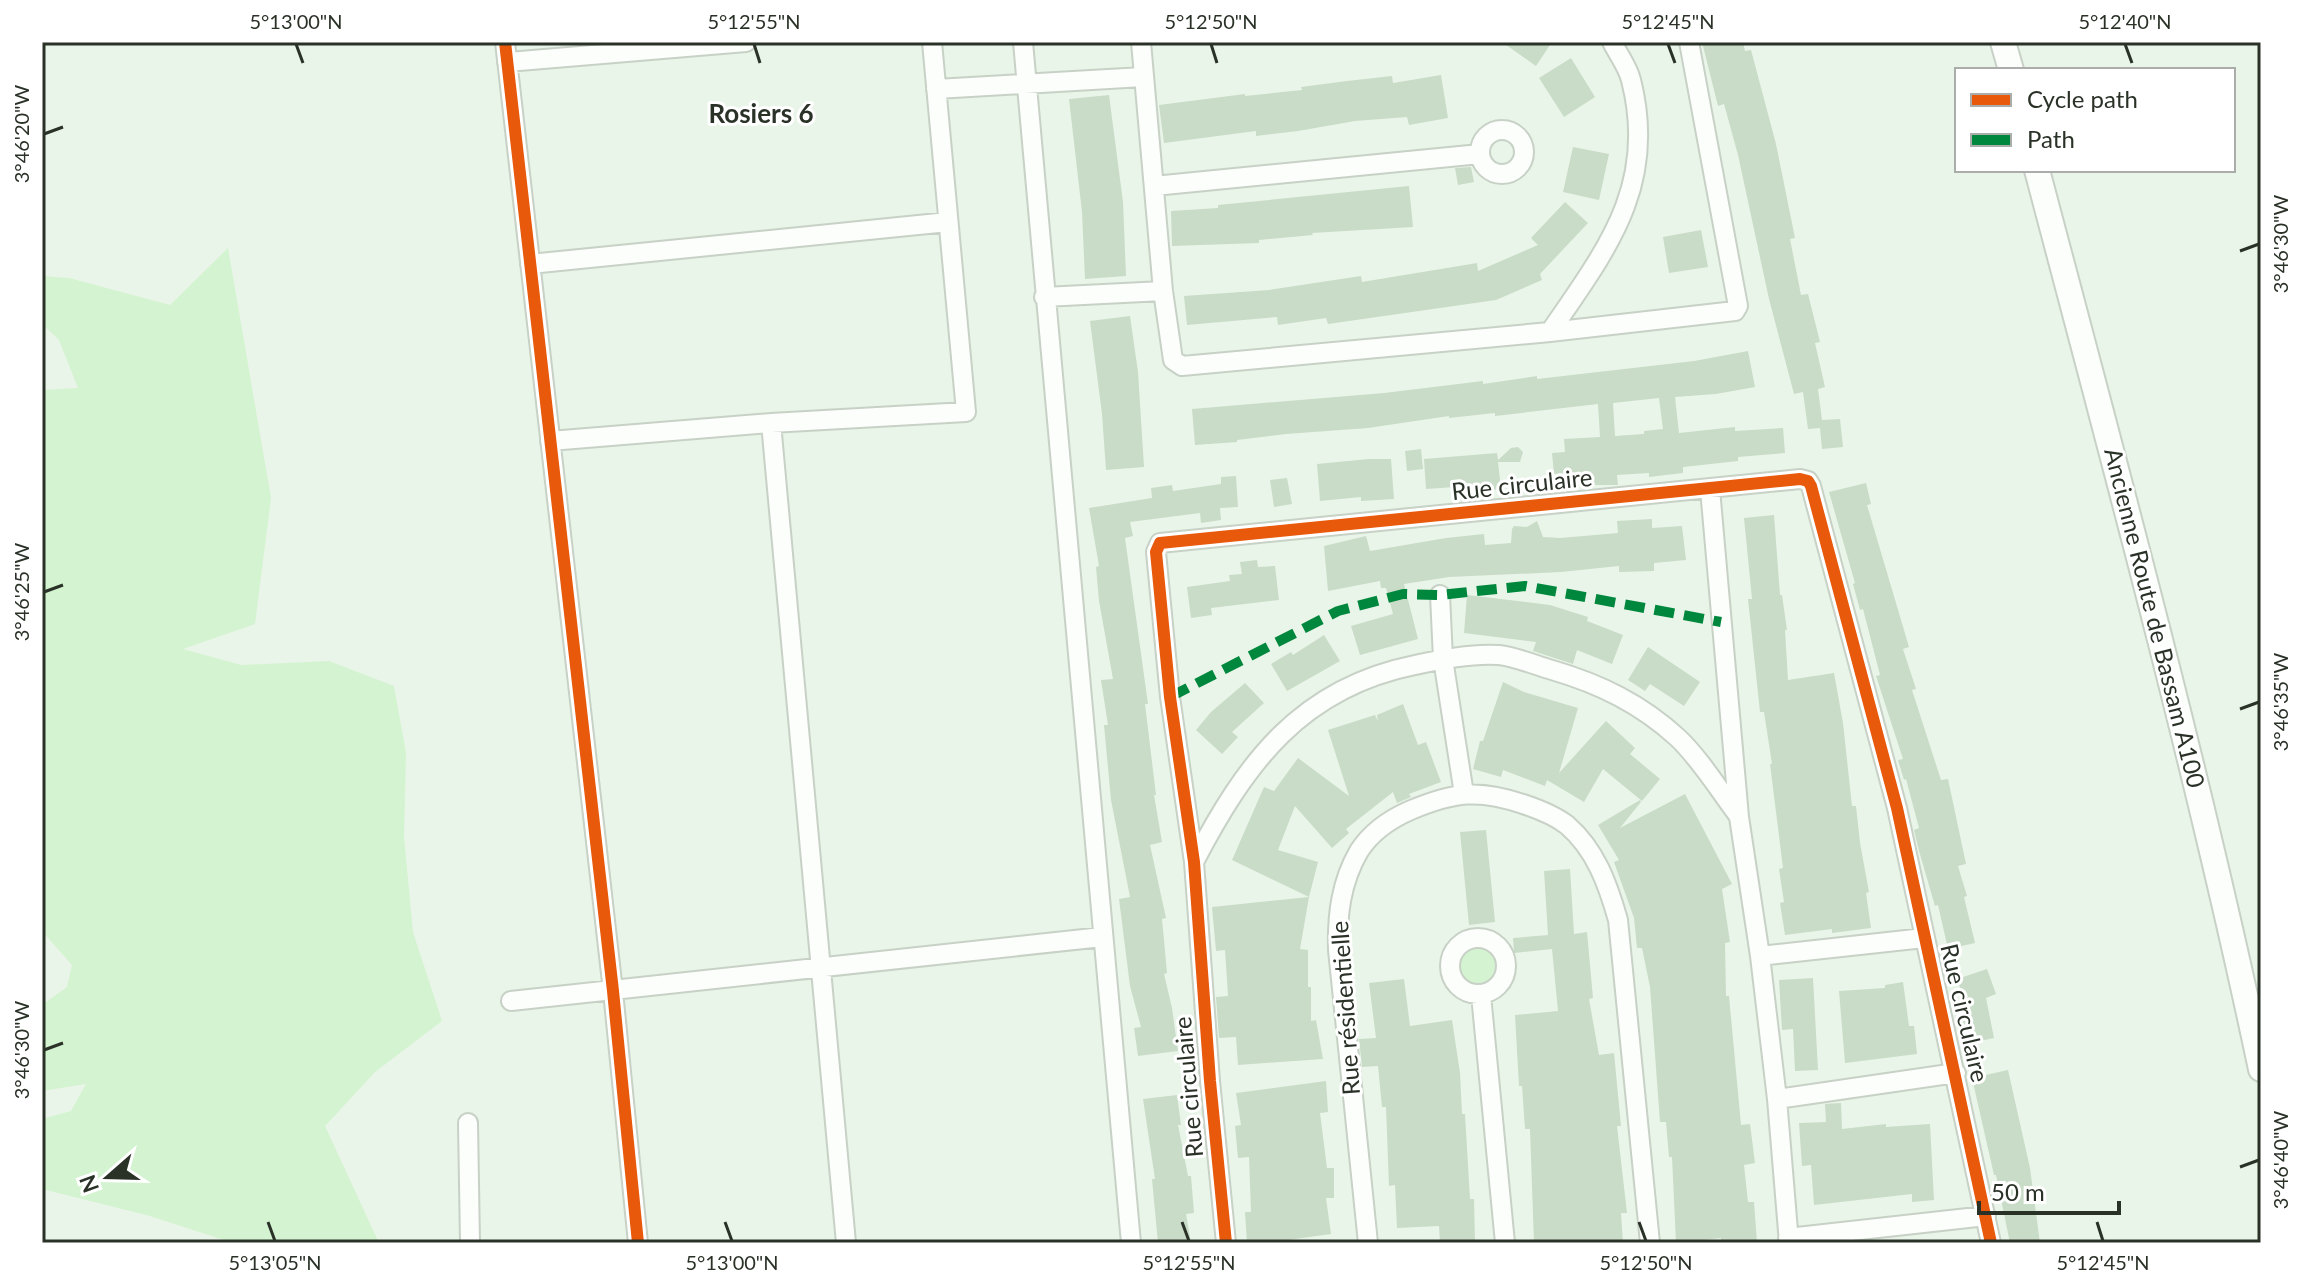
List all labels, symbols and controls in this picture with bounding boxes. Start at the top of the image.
text: 5°13'00"N [249,9,343,33]
text: 5°12'55"N [707,9,801,33]
text: 5°12'50"N [1164,9,1258,33]
text: 5°12'45"N [1621,9,1715,33]
text: 5°12'40"N [2078,9,2172,33]
legend [1955,68,2235,172]
text: 3°46'20"W [9,84,33,183]
text: Cycle path [2027,84,2138,113]
district label: Rosiers 6 [708,97,814,129]
text: Path [2027,124,2075,153]
text: 3°46'30"W [2268,194,2292,293]
street label: Ancienne Route de Bassam A100 [2099,445,2212,791]
street label: Rue circulaire [1450,462,1594,505]
text: 3°46'25"W [9,542,33,641]
text: 3°46'35"W [2268,652,2292,751]
street label: Rue résidentielle [1324,920,1365,1096]
street label: Rue circulaire [1935,941,1995,1085]
text: 3°46'30"W [9,1000,33,1099]
street label: Rue circulaire [1167,1015,1208,1159]
text: 3°46'40"W [2268,1110,2292,1209]
north arrow [68,1137,148,1217]
scale bar [1979,1165,2119,1215]
text: N [73,1171,104,1197]
text: 50 m [1991,1177,2045,1206]
text: 5°13'05"N [228,1250,322,1274]
text: 5°13'00"N [685,1250,779,1274]
text: 5°12'55"N [1142,1250,1236,1274]
text: 5°12'50"N [1599,1250,1693,1274]
text: 5°12'45"N [2056,1250,2150,1274]

